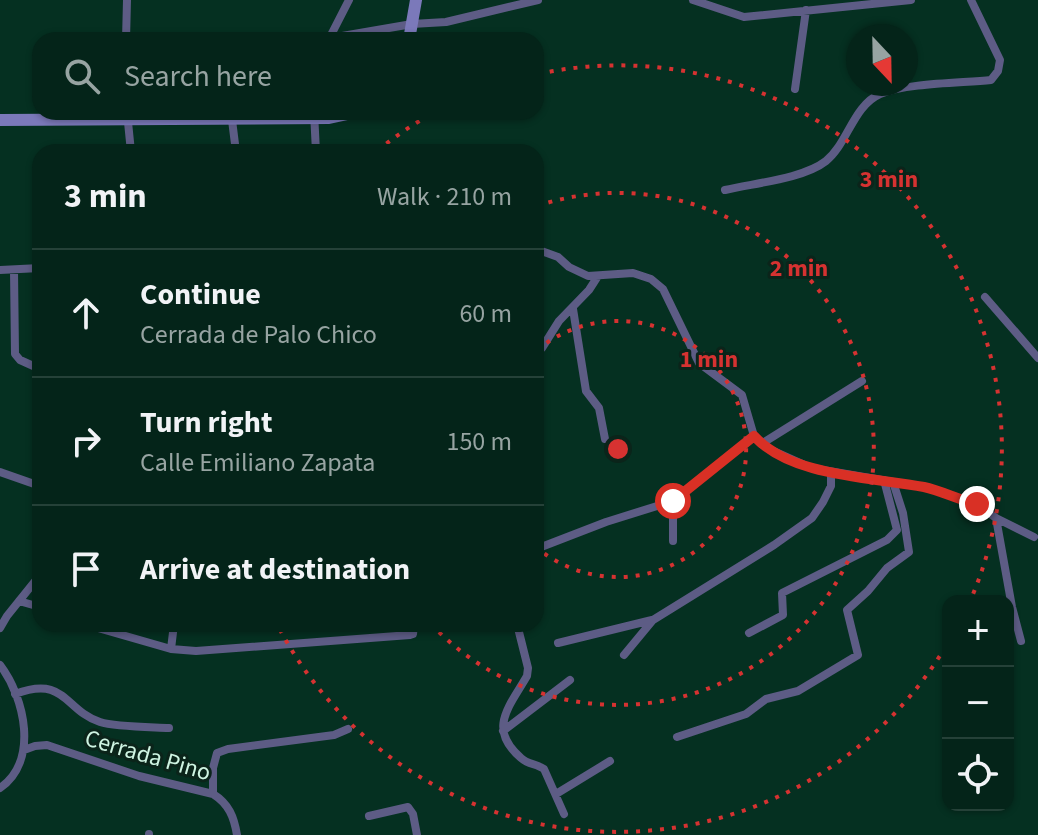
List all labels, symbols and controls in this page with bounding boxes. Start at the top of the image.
north arrow [846,24,918,96]
search box [32,32,544,120]
icon: search [60,54,104,98]
text: Search here [124,55,272,98]
text: 3 min [860,162,918,197]
text: 3 min [64,172,147,221]
text: Walk · 210 m [377,178,512,215]
text: 2 min [770,251,828,286]
text: Continue [140,273,261,316]
icon: ahead [64,291,108,335]
text: 60 m [459,295,512,332]
text: Cerrada de Palo Chico [140,316,377,353]
text: 1 min [680,342,738,377]
text: Turn right [140,401,272,444]
icon: right [64,419,108,463]
text: 150 m [446,423,512,460]
centre of rings [604,435,632,463]
text: Calle Emiliano Zapata [140,444,375,481]
route start [655,483,691,519]
route end [959,486,995,522]
icon: arrive [64,547,108,591]
text: Arrive at destination [140,548,410,591]
map controls [942,595,1014,811]
button: + [942,595,1014,667]
button: − [942,667,1014,739]
street label: Cerrada Pino [81,721,215,790]
button: locate [942,739,1014,811]

